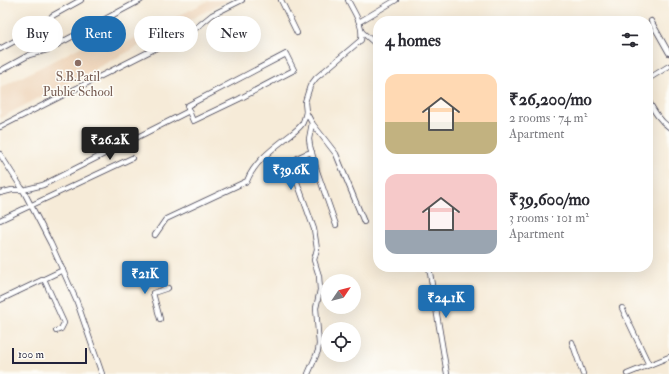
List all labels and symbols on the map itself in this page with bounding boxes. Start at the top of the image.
marker: S.B.Patil Public School [73,58,83,68]
place label: S.B.Patil Public School [43,69,114,100]
pin: ₹26.2K [77,127,143,161]
pin: ₹39.6K [258,157,324,191]
pin: ₹21K [121,261,169,295]
north arrow [321,274,361,314]
pin: ₹24.1K [413,285,479,319]
scale bar [12,346,87,365]

